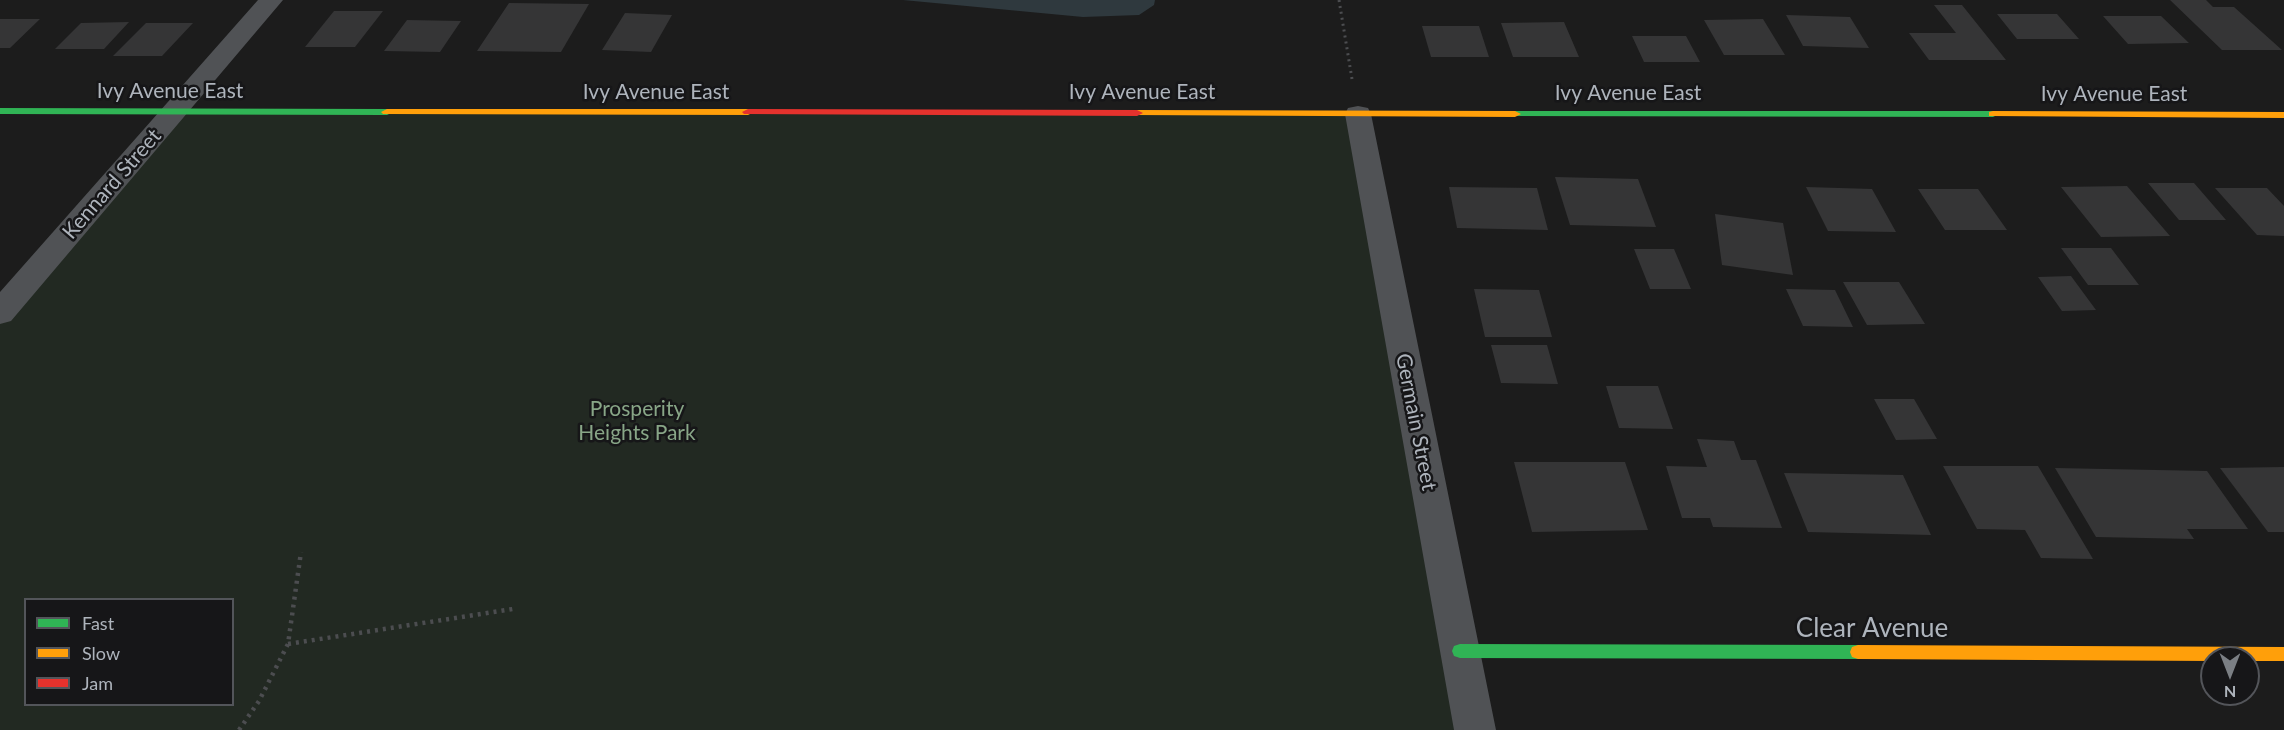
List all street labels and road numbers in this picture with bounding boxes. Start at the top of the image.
street label: Ivy Avenue East [97,78,243,104]
street label: Ivy Avenue East [583,79,729,105]
street label: Ivy Avenue East [1069,79,1215,105]
street label: Ivy Avenue East [1555,80,1701,106]
street label: Ivy Avenue East [2041,81,2187,107]
street label: Kennard Street [57,124,167,244]
street label: Germain Street [1390,351,1442,493]
street label: Clear Avenue [1796,613,1948,645]

